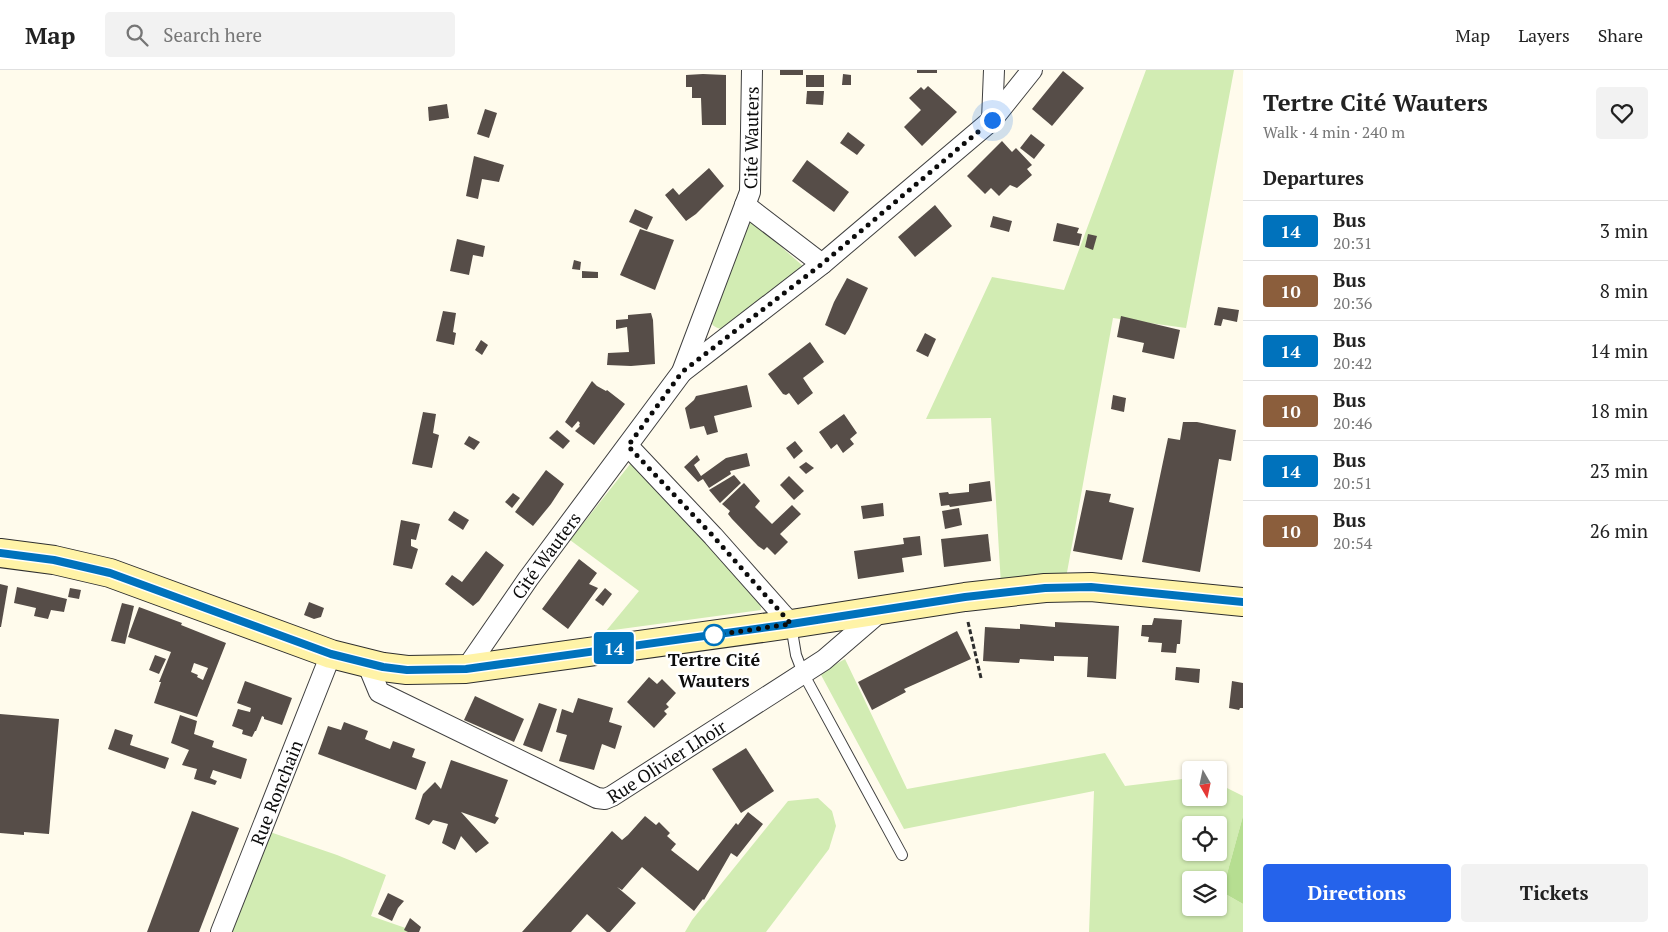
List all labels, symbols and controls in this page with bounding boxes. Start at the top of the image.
search box [105,12,455,57]
text: Map [25,19,75,51]
icon: search [123,21,151,49]
text: Search here [163,22,262,47]
text: Map [1455,23,1490,47]
text: Layers [1518,23,1570,47]
text: Share [1598,23,1643,47]
street label: Cité Wauters [738,86,764,189]
text: Tertre Cité Wauters [1263,86,1488,118]
button: heart [1596,87,1648,139]
your location [980,108,1005,133]
text: Walk · 4 min · 240 m [1263,121,1405,143]
text: Departures [1263,165,1364,190]
text: Bus [1333,207,1366,232]
text: 3 min [1600,218,1648,243]
text: 14 [1280,219,1301,243]
text: 20:31 [1333,232,1372,254]
text: Bus [1333,267,1366,292]
text: 8 min [1600,278,1648,303]
text: 10 [1280,279,1301,303]
text: 20:36 [1333,292,1372,314]
text: Bus [1333,327,1366,352]
text: 14 min [1590,338,1648,363]
text: 14 [1280,339,1301,363]
text: 20:42 [1333,352,1372,374]
text: Bus [1333,387,1366,412]
text: 18 min [1590,398,1648,423]
text: 10 [1280,399,1301,423]
text: 20:46 [1333,412,1372,434]
text: Bus [1333,447,1366,472]
text: 23 min [1590,458,1648,483]
text: 14 [1280,459,1301,483]
text: 20:51 [1333,472,1372,494]
street label: Cité Wauters [506,507,586,604]
text: Bus [1333,507,1366,532]
text: 26 min [1590,518,1648,543]
text: 10 [1280,519,1301,543]
text: 20:54 [1333,532,1372,554]
marker: Tertre Cité Wauters [703,624,725,646]
line badge: 14 [592,632,636,664]
text: 14 [604,636,624,660]
place label: Tertre Cité Wauters [668,647,761,692]
street label: Rue Olivier Lhoir [602,714,731,808]
street label: Rue Ronchain [245,736,308,849]
north arrow [1182,761,1228,806]
map controls [1182,761,1227,916]
button: locate [1182,816,1227,861]
button: Directions [1263,864,1451,922]
button: Tickets [1461,864,1648,922]
button: layers [1182,871,1227,916]

